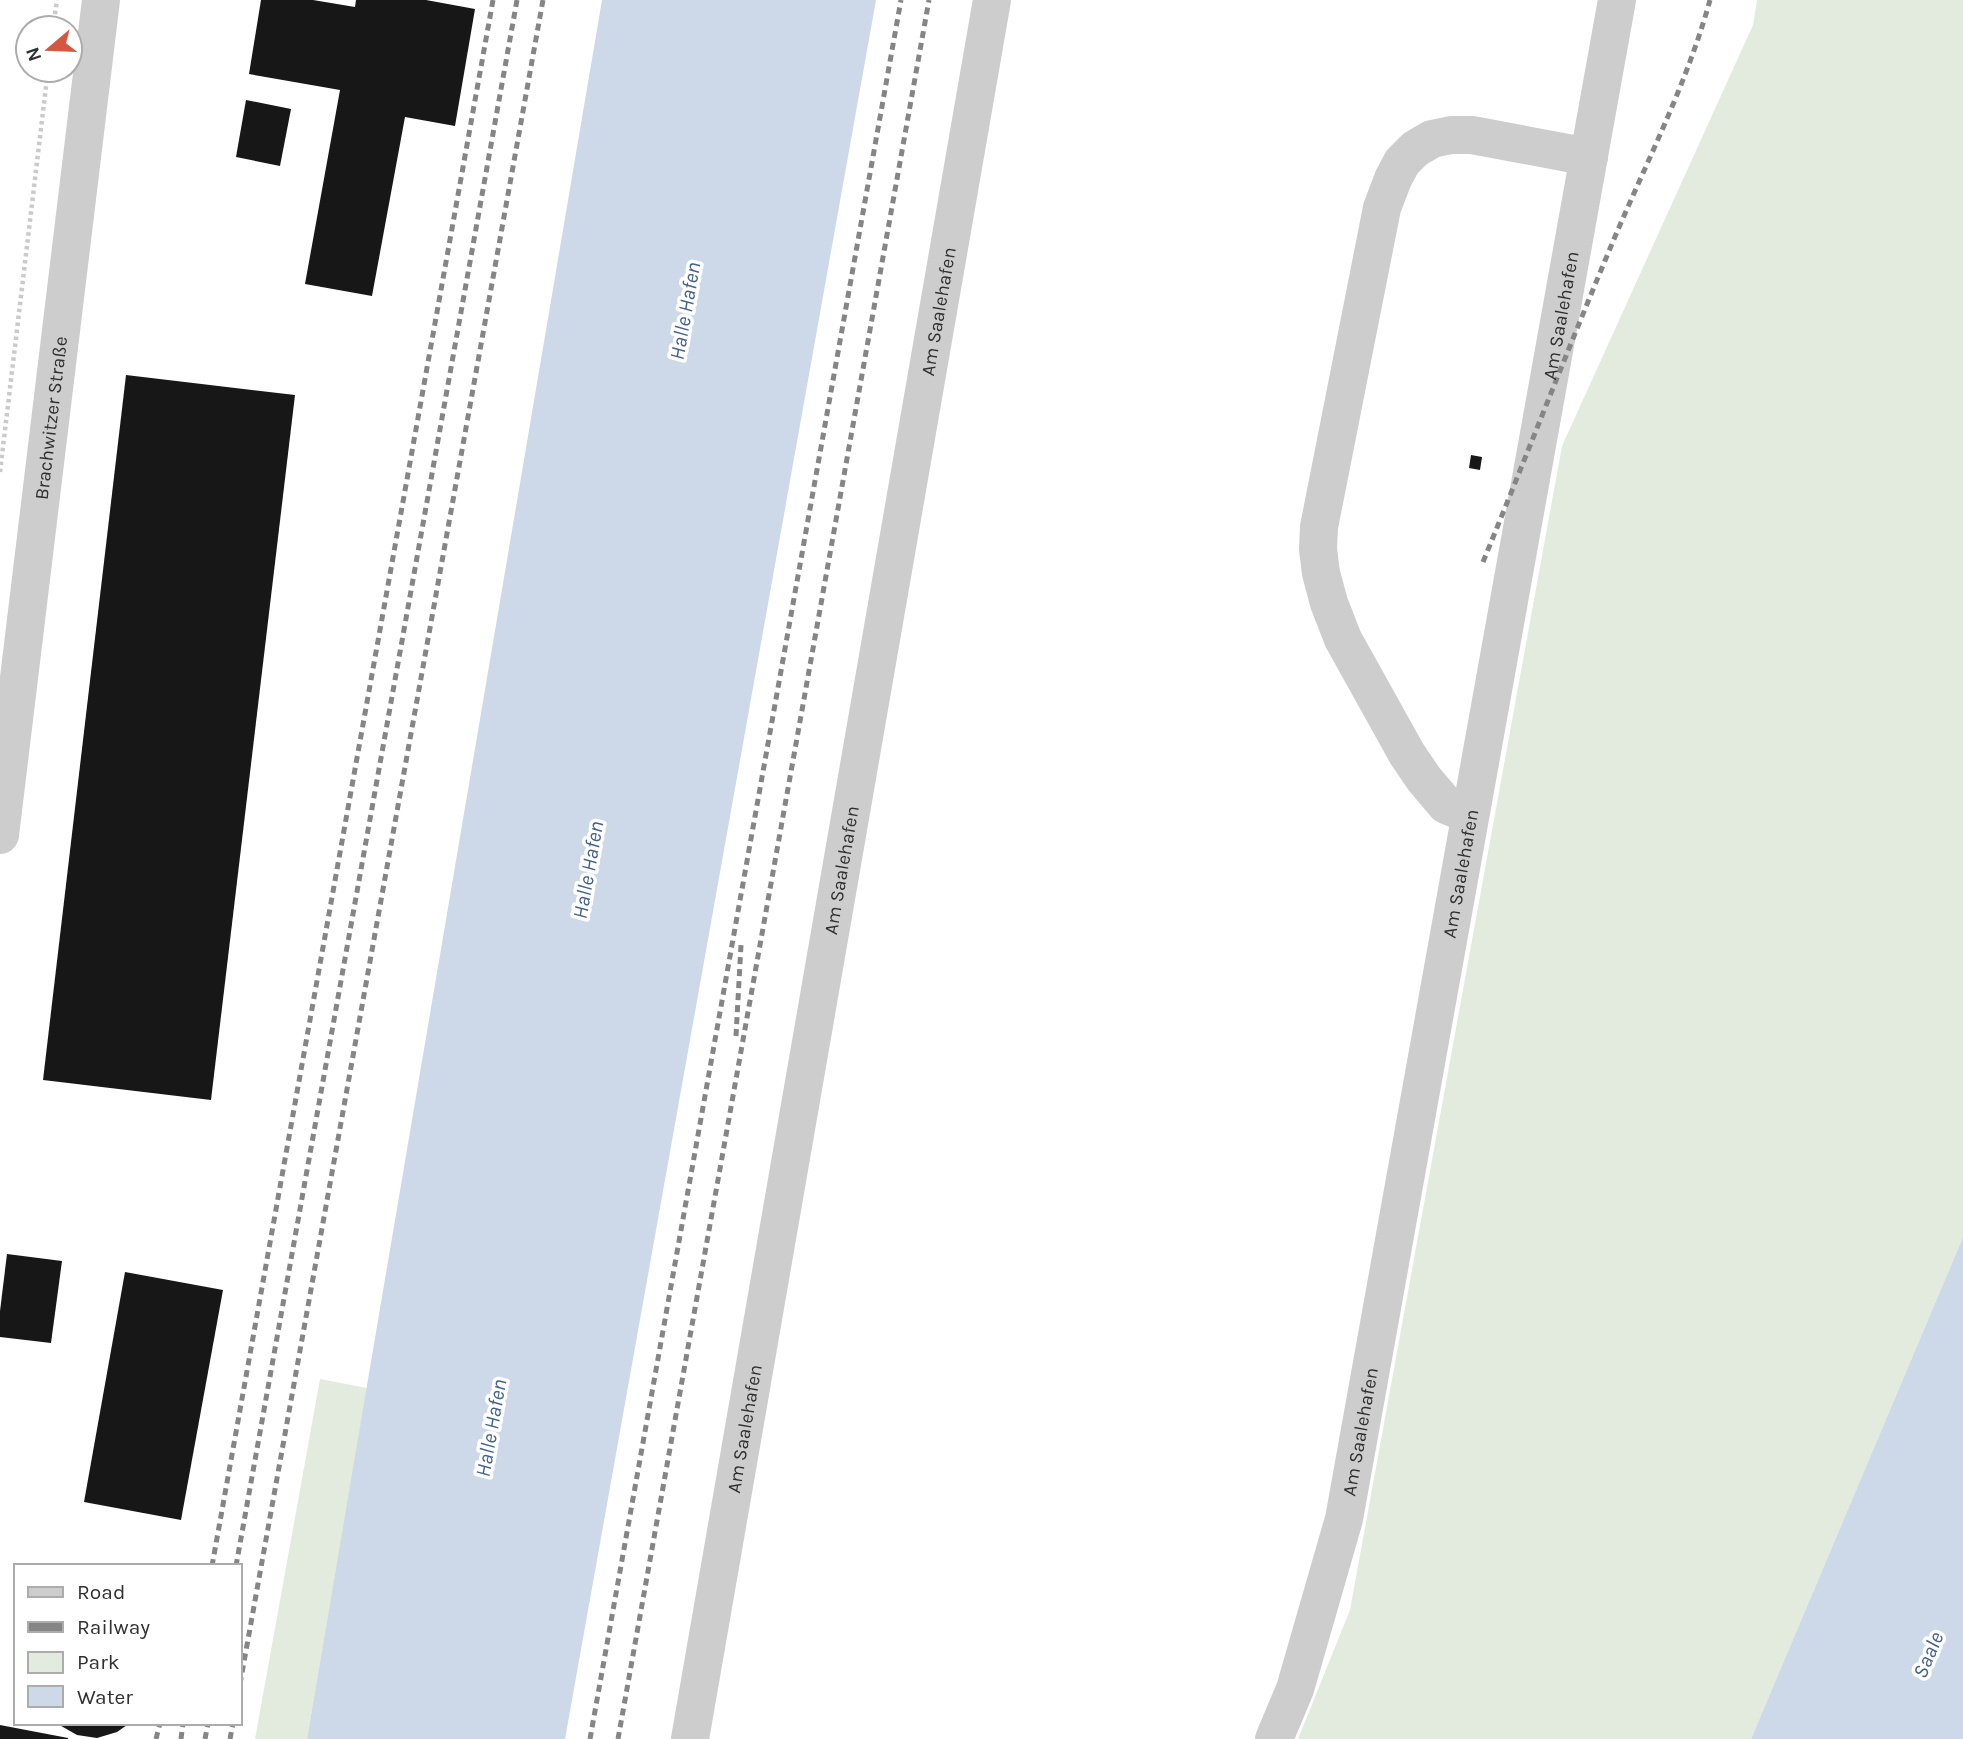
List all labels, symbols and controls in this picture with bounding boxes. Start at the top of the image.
north arrow [14,14,84,84]
text: N [21,44,46,64]
street label: Am Saalehafen [917,245,961,378]
street label: Am Saalehafen [1539,249,1584,382]
water label: Halle Hafen [665,260,705,362]
street label: Brachwitzer Straße [31,335,72,501]
street label: Am Saalehafen [820,804,864,936]
street label: Am Saalehafen [1439,808,1483,940]
water label: Halle Hafen [568,819,608,921]
street label: Am Saalehafen [723,1363,767,1495]
street label: Am Saalehafen [1338,1366,1383,1498]
water label: Halle Hafen [471,1377,511,1479]
legend [14,1564,242,1725]
text: Road [77,1580,125,1604]
text: Railway [77,1615,150,1639]
water label: Saale [1908,1628,1948,1682]
text: Park [77,1650,120,1674]
text: Water [77,1685,133,1709]

